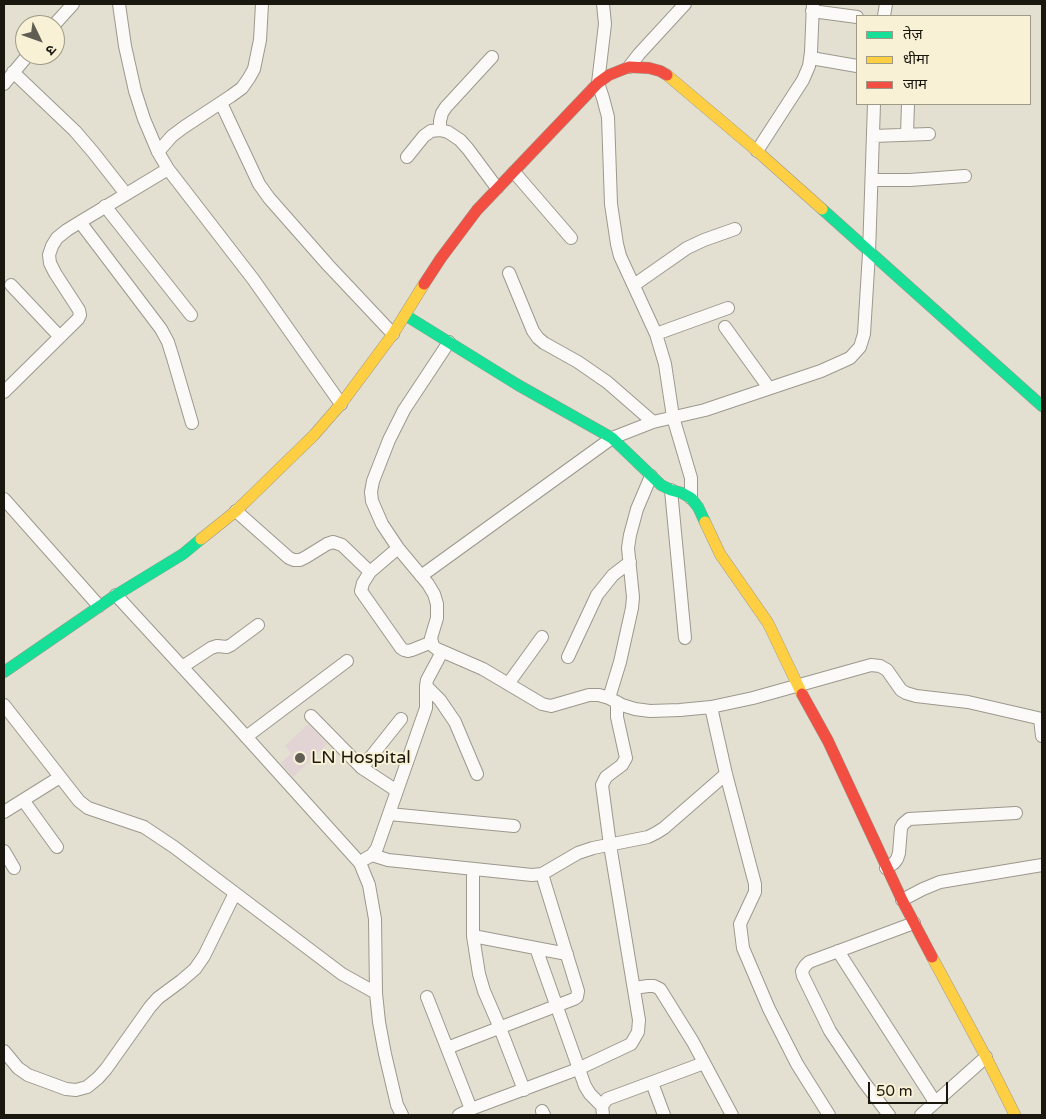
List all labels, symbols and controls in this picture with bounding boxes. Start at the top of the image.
north arrow [15,15,65,65]
legend [856,15,1031,105]
text: तेज़ [903,25,923,43]
text: उ [42,41,60,58]
text: धीमा [903,50,929,68]
text: जाम [903,75,927,93]
place label: LN Hospital [311,747,411,769]
marker: LN Hospital [293,751,307,765]
scale bar [871,1072,951,1104]
text: 50 m [876,1082,913,1100]

